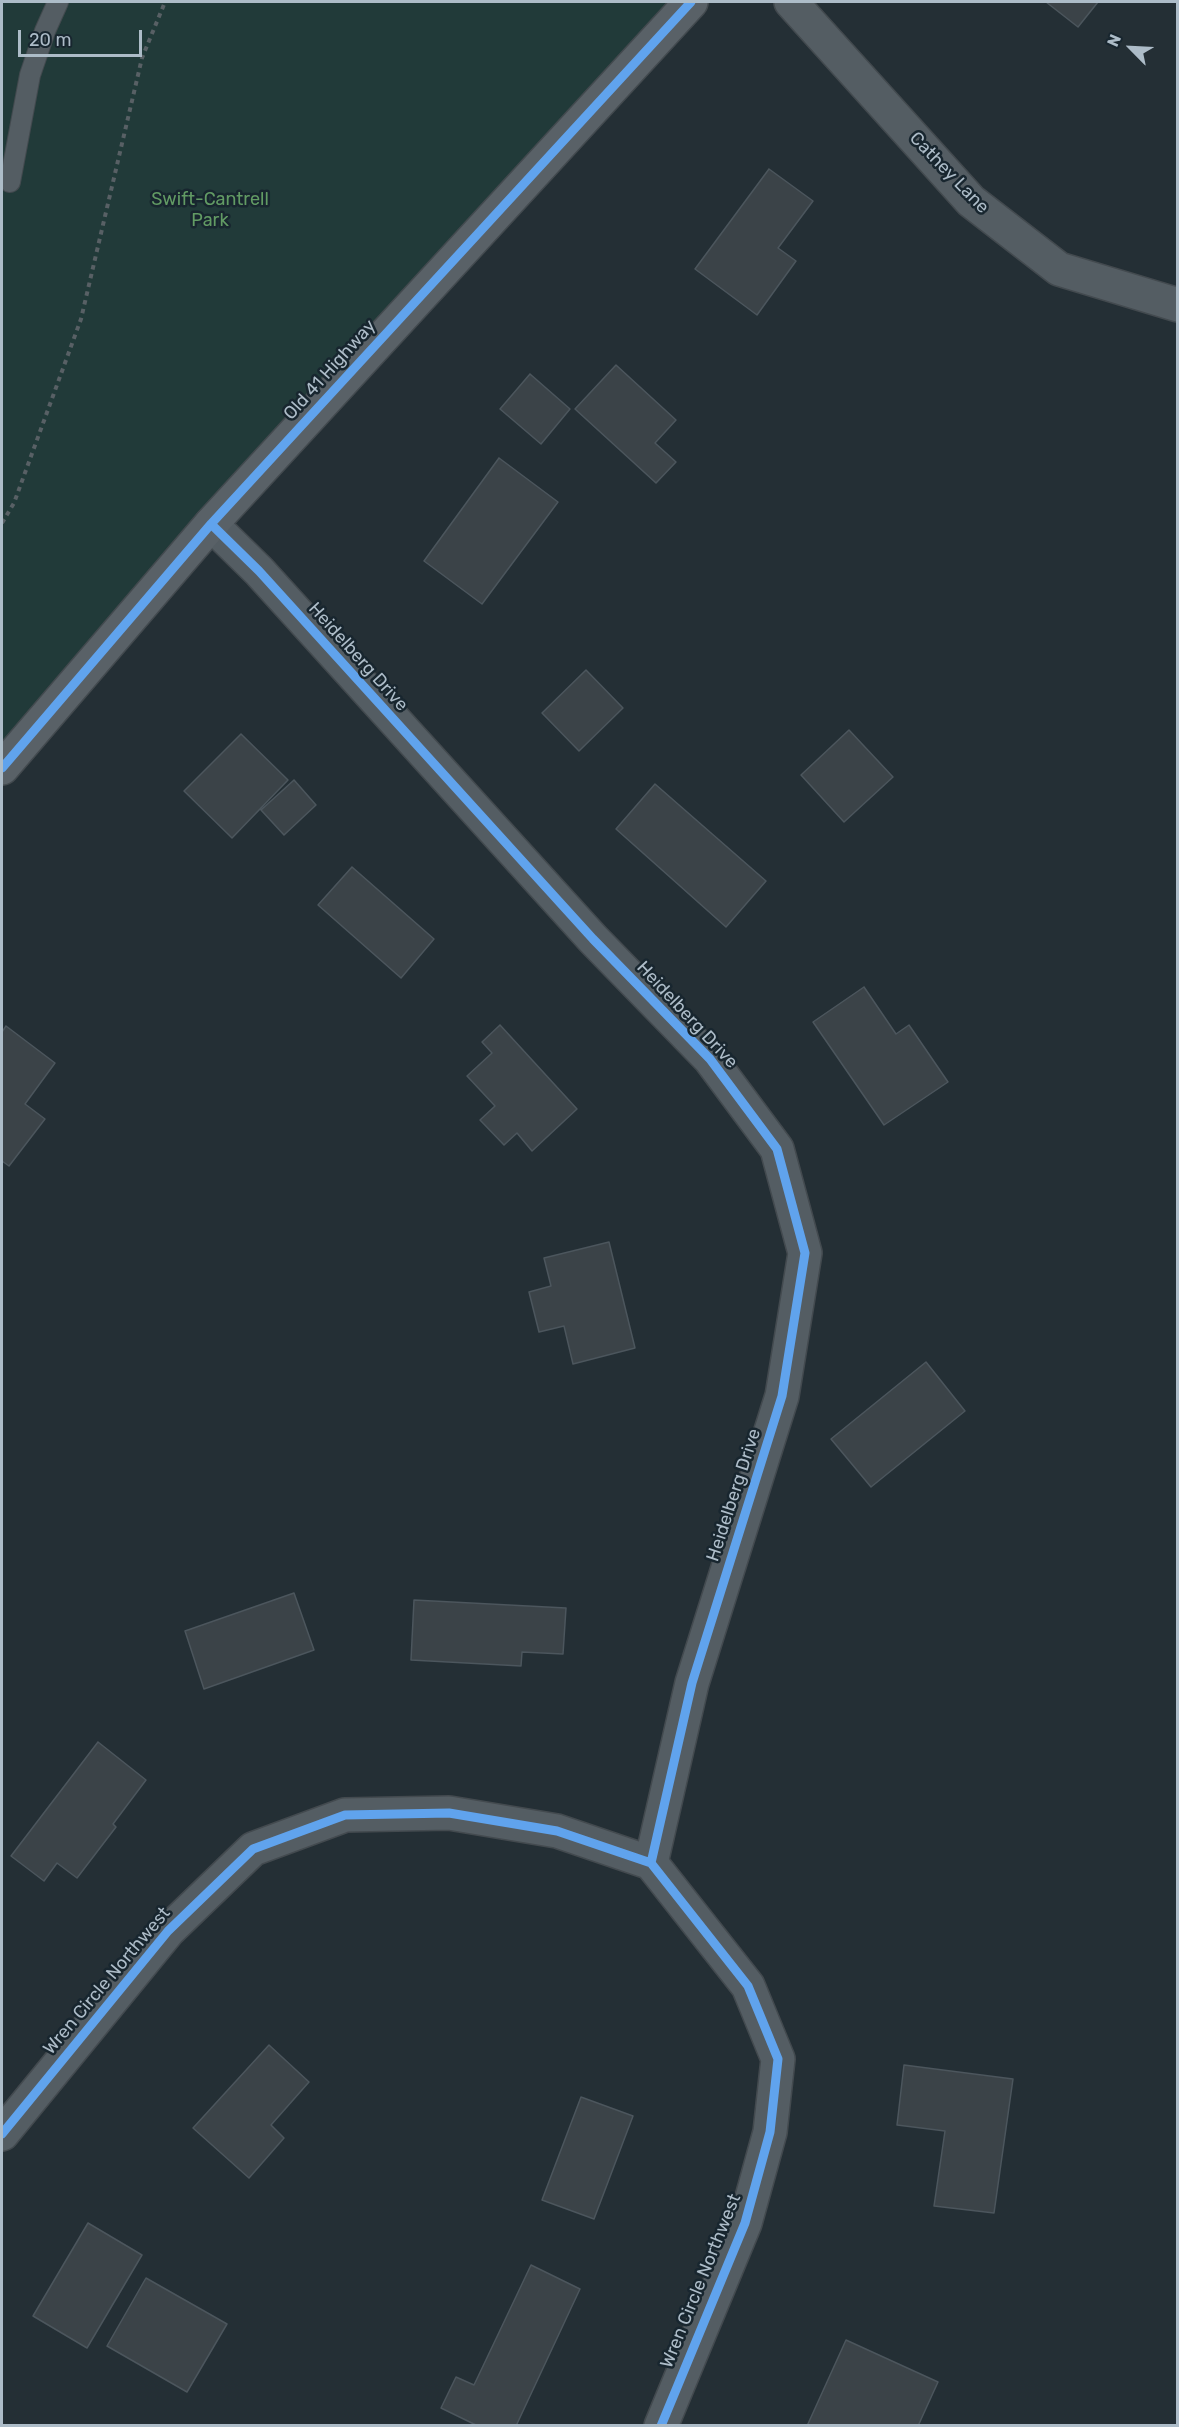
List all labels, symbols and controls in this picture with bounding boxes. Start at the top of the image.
scale bar [21,18,146,56]
north arrow [1101,18,1161,78]
text: 20 m [29,29,71,51]
text: N [1103,31,1125,50]
street label: Cathey Lane [905,128,993,218]
park label: Swift-Cantrell Park [151,189,269,232]
street label: Old 41 Highway [279,315,381,425]
street label: Heidelberg Drive [304,598,412,716]
street label: Heidelberg Drive [632,957,742,1073]
street label: Heidelberg Drive [702,1426,766,1564]
street label: Wren Circle Northwest [39,1903,175,2059]
street label: Wren Circle Northwest [656,2191,746,2371]

